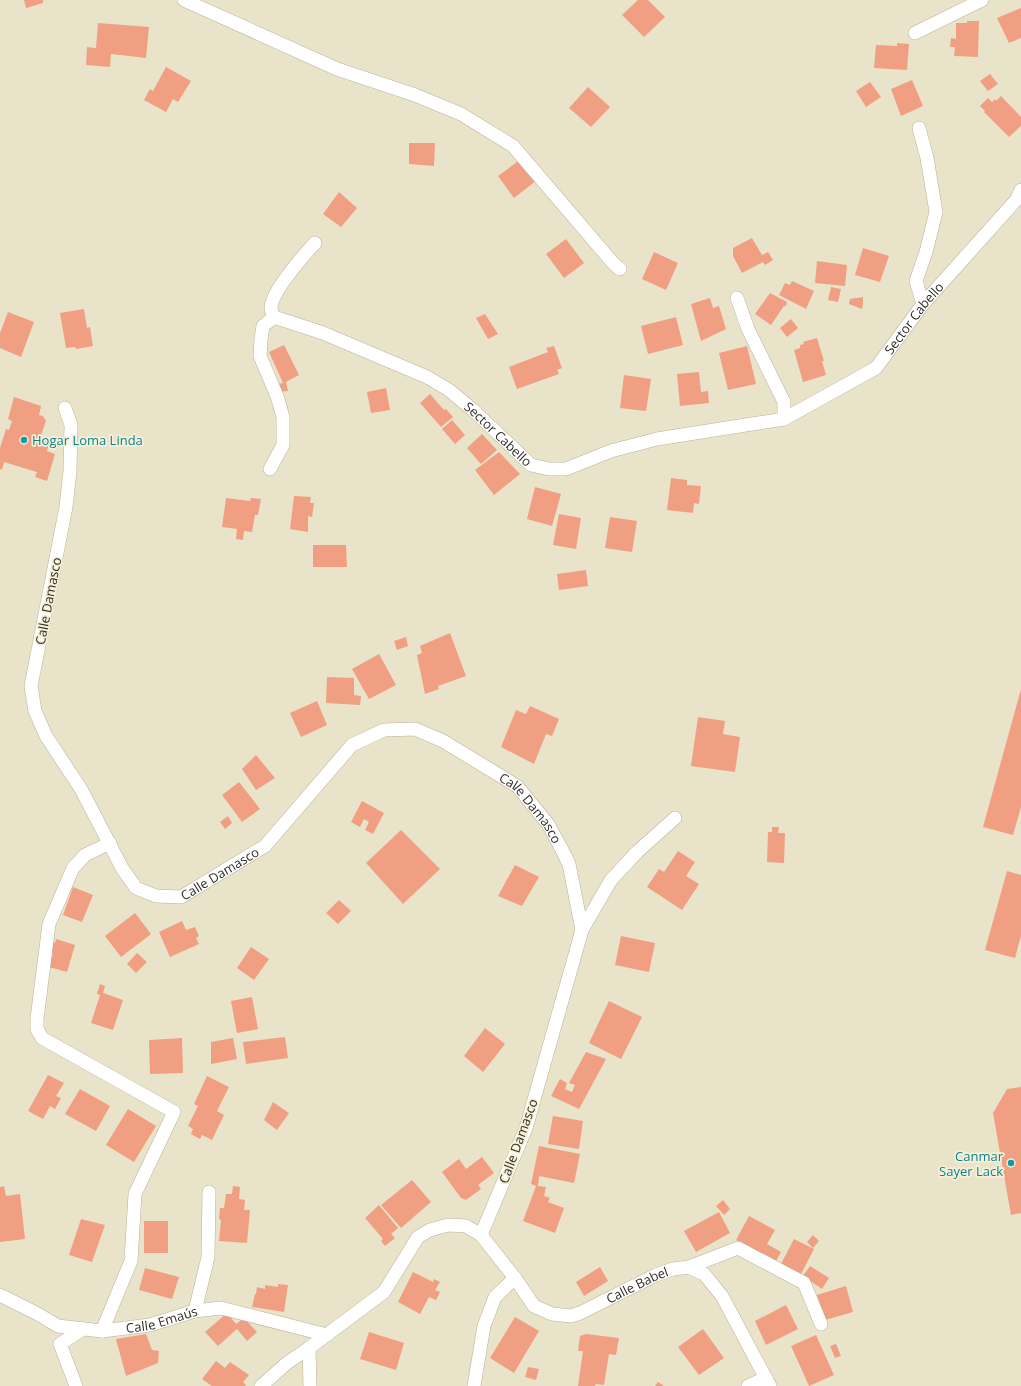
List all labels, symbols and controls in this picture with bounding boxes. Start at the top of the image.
street label: Sector Cabello [880,278,948,358]
street label: Sector Cabello [461,398,536,471]
place label: Hogar Loma Linda [32,431,143,449]
marker: Hogar Loma Linda [19,435,29,445]
street label: Calle Damasco [31,556,65,646]
street label: Calle Damasco [496,768,566,847]
street label: Calle Damasco [177,843,262,904]
street label: Calle Damasco [494,1096,542,1186]
place label: Canmar Sayer Lack [939,1147,1004,1180]
marker: Canmar Sayer Lack [1006,1158,1016,1168]
street label: Calle Babel [603,1262,670,1308]
street label: Calle Emaús [125,1302,200,1337]

